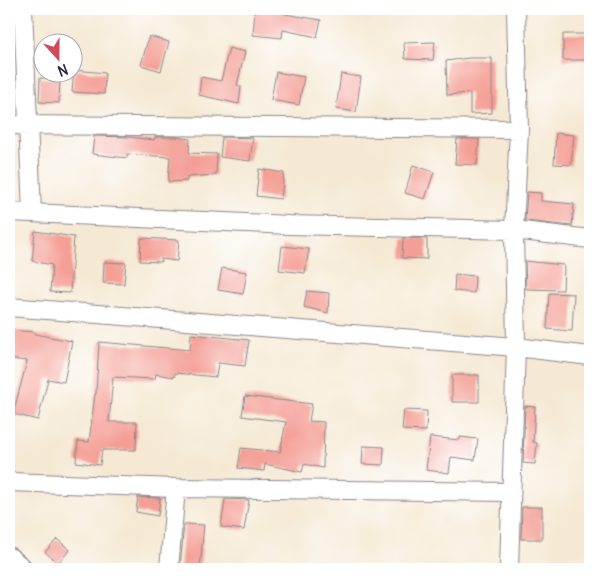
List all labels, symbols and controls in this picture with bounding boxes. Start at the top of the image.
north arrow [32,32,82,82]
text: N [55,60,70,80]

